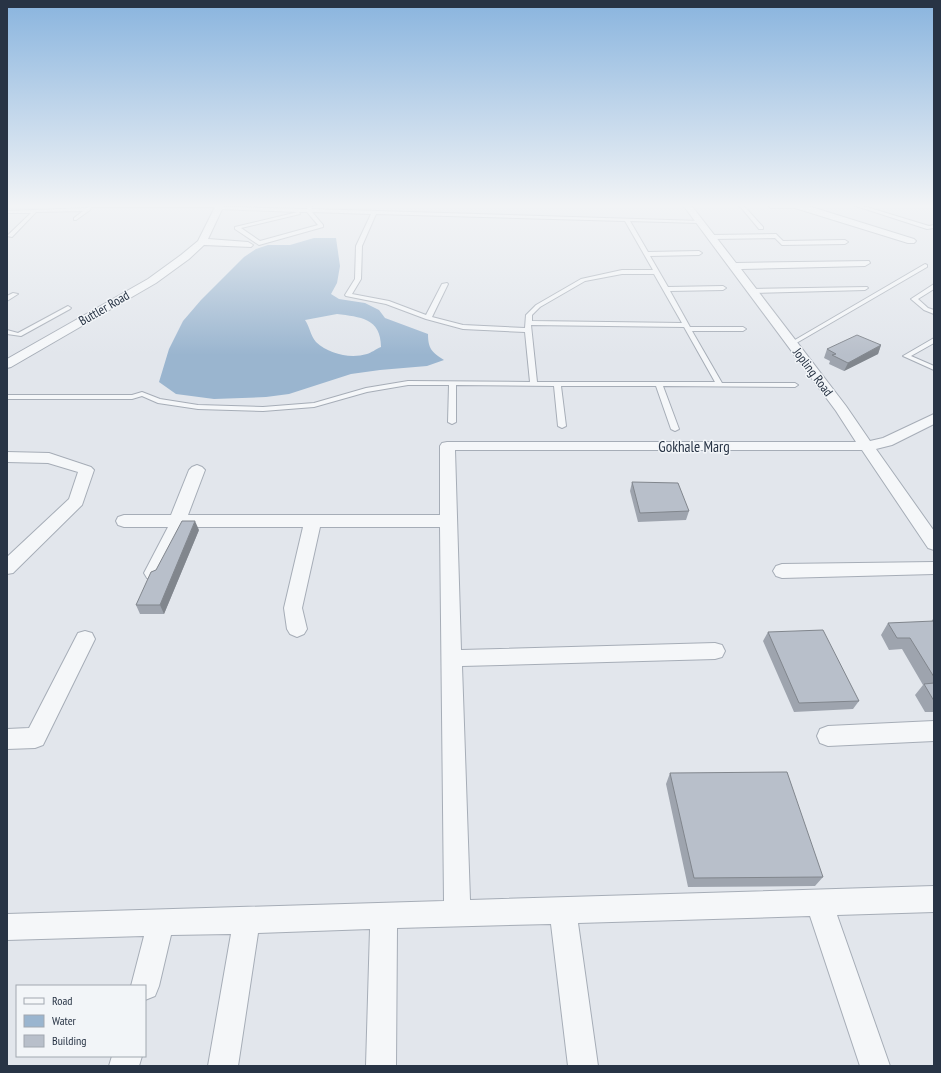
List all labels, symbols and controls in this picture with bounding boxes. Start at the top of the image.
street label: Buttler Road [76,287,132,329]
street label: Jopling Road [789,344,837,400]
street label: Gokhale Marg [658,437,730,456]
legend [16,985,146,1057]
text: Road [52,993,72,1008]
text: Water [52,1013,77,1028]
text: Building [52,1033,87,1048]

